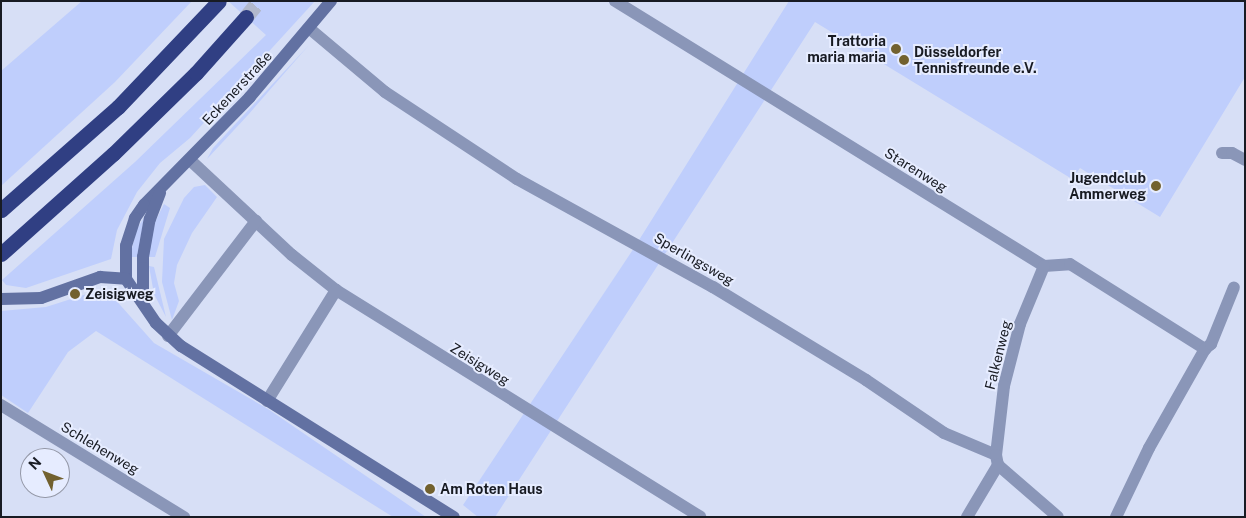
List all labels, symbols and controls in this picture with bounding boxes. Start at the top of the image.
place label: Trattoria maria maria [807,33,886,65]
marker: Trattoria maria maria [890,43,902,55]
place label: Düsseldorfer Tennisfreunde e.V. [914,44,1037,76]
street label: Eckenerstraße [199,48,275,128]
marker: Düsseldorfer Tennisfreunde e.V. [898,54,910,66]
street label: Starenweg [882,144,950,196]
place label: Jugendclub Ammerweg [1069,170,1146,202]
marker: Jugendclub Ammerweg [1150,180,1162,192]
street label: Sperlingsweg [651,229,737,289]
place label: Zeisigweg [85,286,154,302]
marker: Zeisigweg [69,288,81,300]
street label: Falkenweg [981,319,1015,391]
street label: Zeisigweg [447,339,513,389]
street label: Schlehenweg [58,418,142,478]
north arrow [20,448,70,498]
text: N [25,454,44,473]
place label: Am Roten Haus [440,481,543,497]
marker: Am Roten Haus [424,483,436,495]

